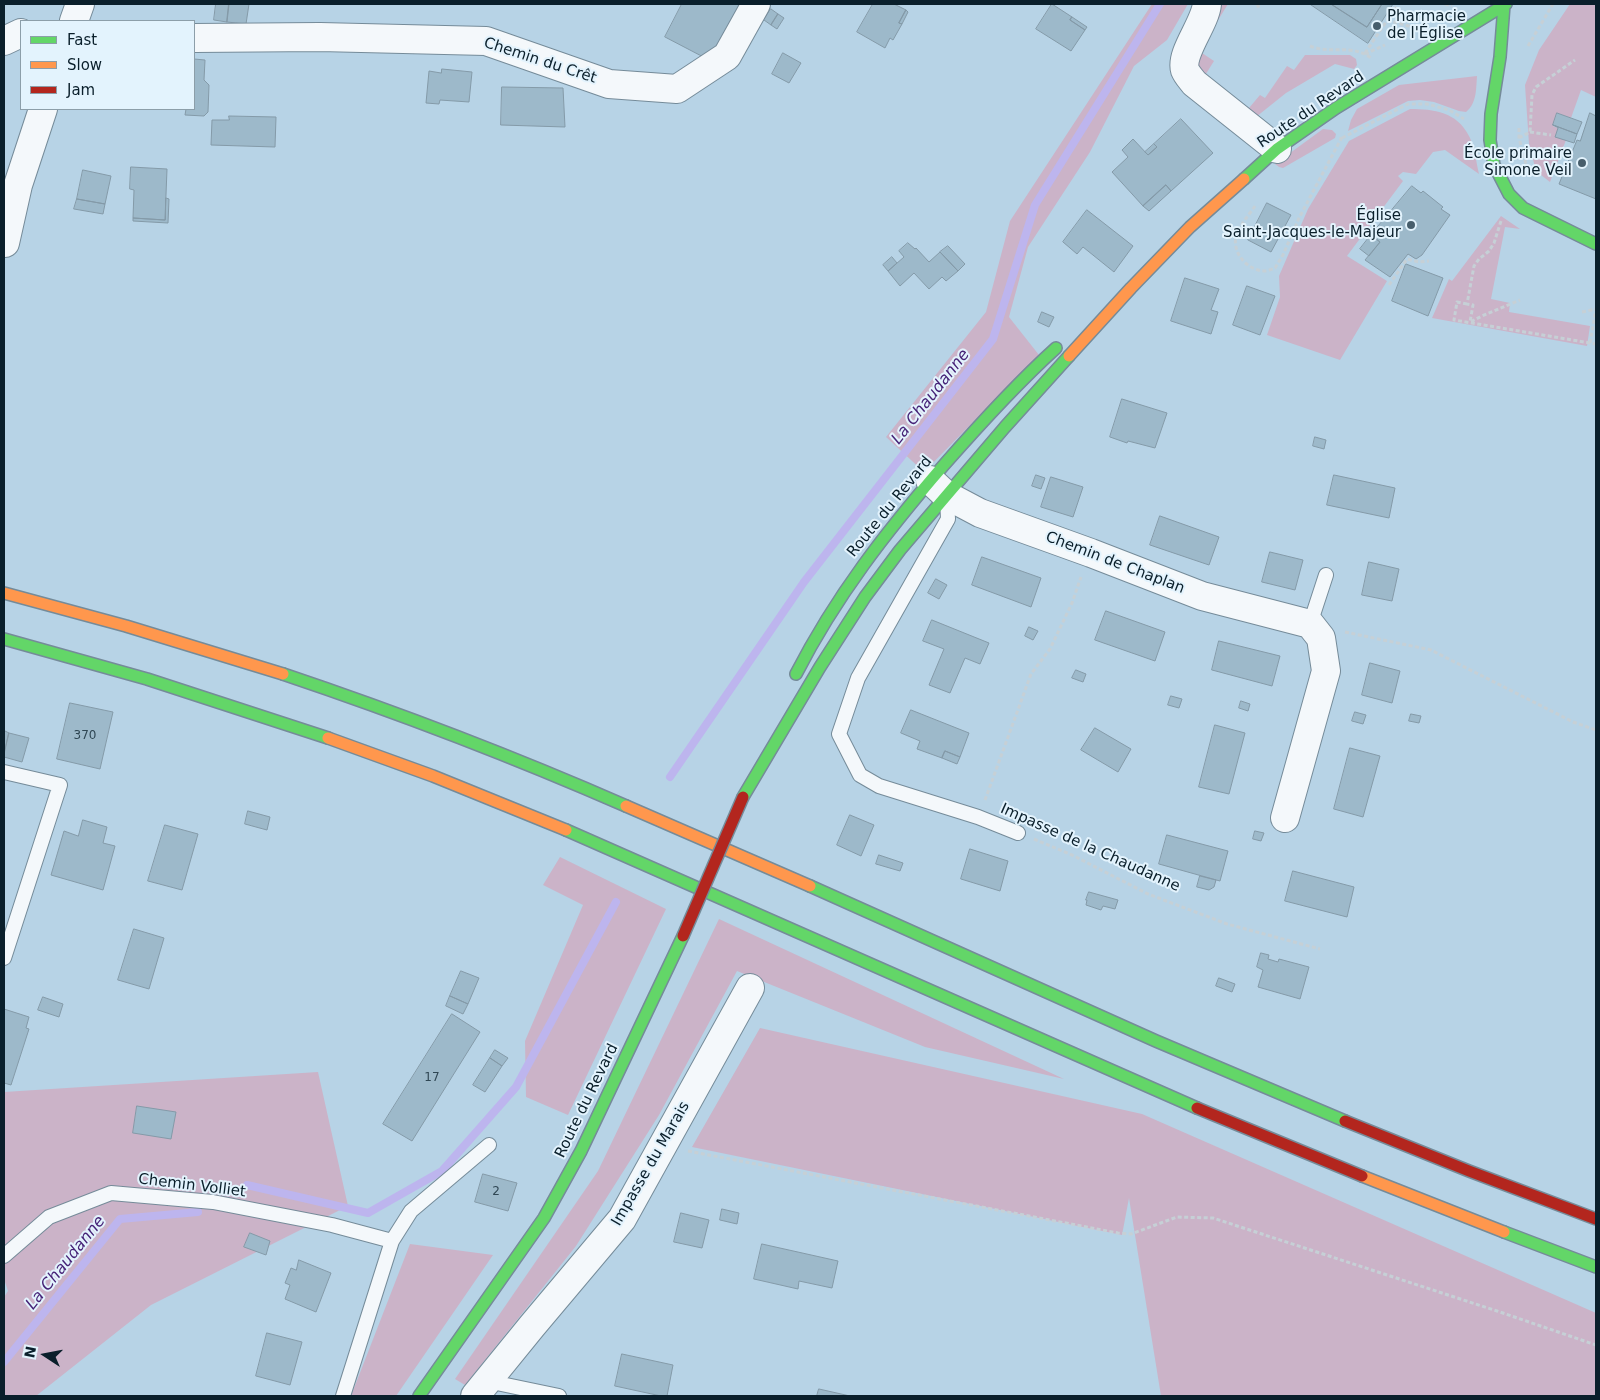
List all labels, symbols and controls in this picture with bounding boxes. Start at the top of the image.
place label: Pharmacie de l'Église [1387,8,1466,43]
legend [20,20,195,110]
marker: Pharmacie de l'Église [1371,20,1383,32]
text: Fast [67,31,97,49]
street label: Chemin du Crêt [481,34,599,88]
text: Slow [67,56,102,74]
street label: Route du Revard [1254,68,1368,152]
text: Jam [67,81,95,99]
place label: École primaire Simone Veil [1464,145,1572,180]
marker: École primaire Simone Veil [1576,157,1588,169]
place label: Église Saint-Jacques-le-Majeur [1223,207,1401,242]
marker: Église Saint-Jacques-le-Majeur [1405,219,1417,231]
water label: La Chaudanne [888,346,974,448]
street label: Route du Revard [844,453,936,561]
street label: Chemin de Chaplan [1043,528,1187,598]
house number: 370 [74,729,96,743]
street label: Impasse de la Chaudanne [997,800,1183,896]
street label: Route du Revard [552,1041,622,1161]
house number: 17 [424,1071,440,1085]
street label: Impasse du Marais [608,1099,694,1229]
street label: Chemin Volliet [137,1170,247,1202]
house number: 2 [492,1185,500,1199]
water label: La Chaudanne [22,1212,110,1314]
north arrow [20,1330,70,1380]
text: N [21,1345,39,1359]

